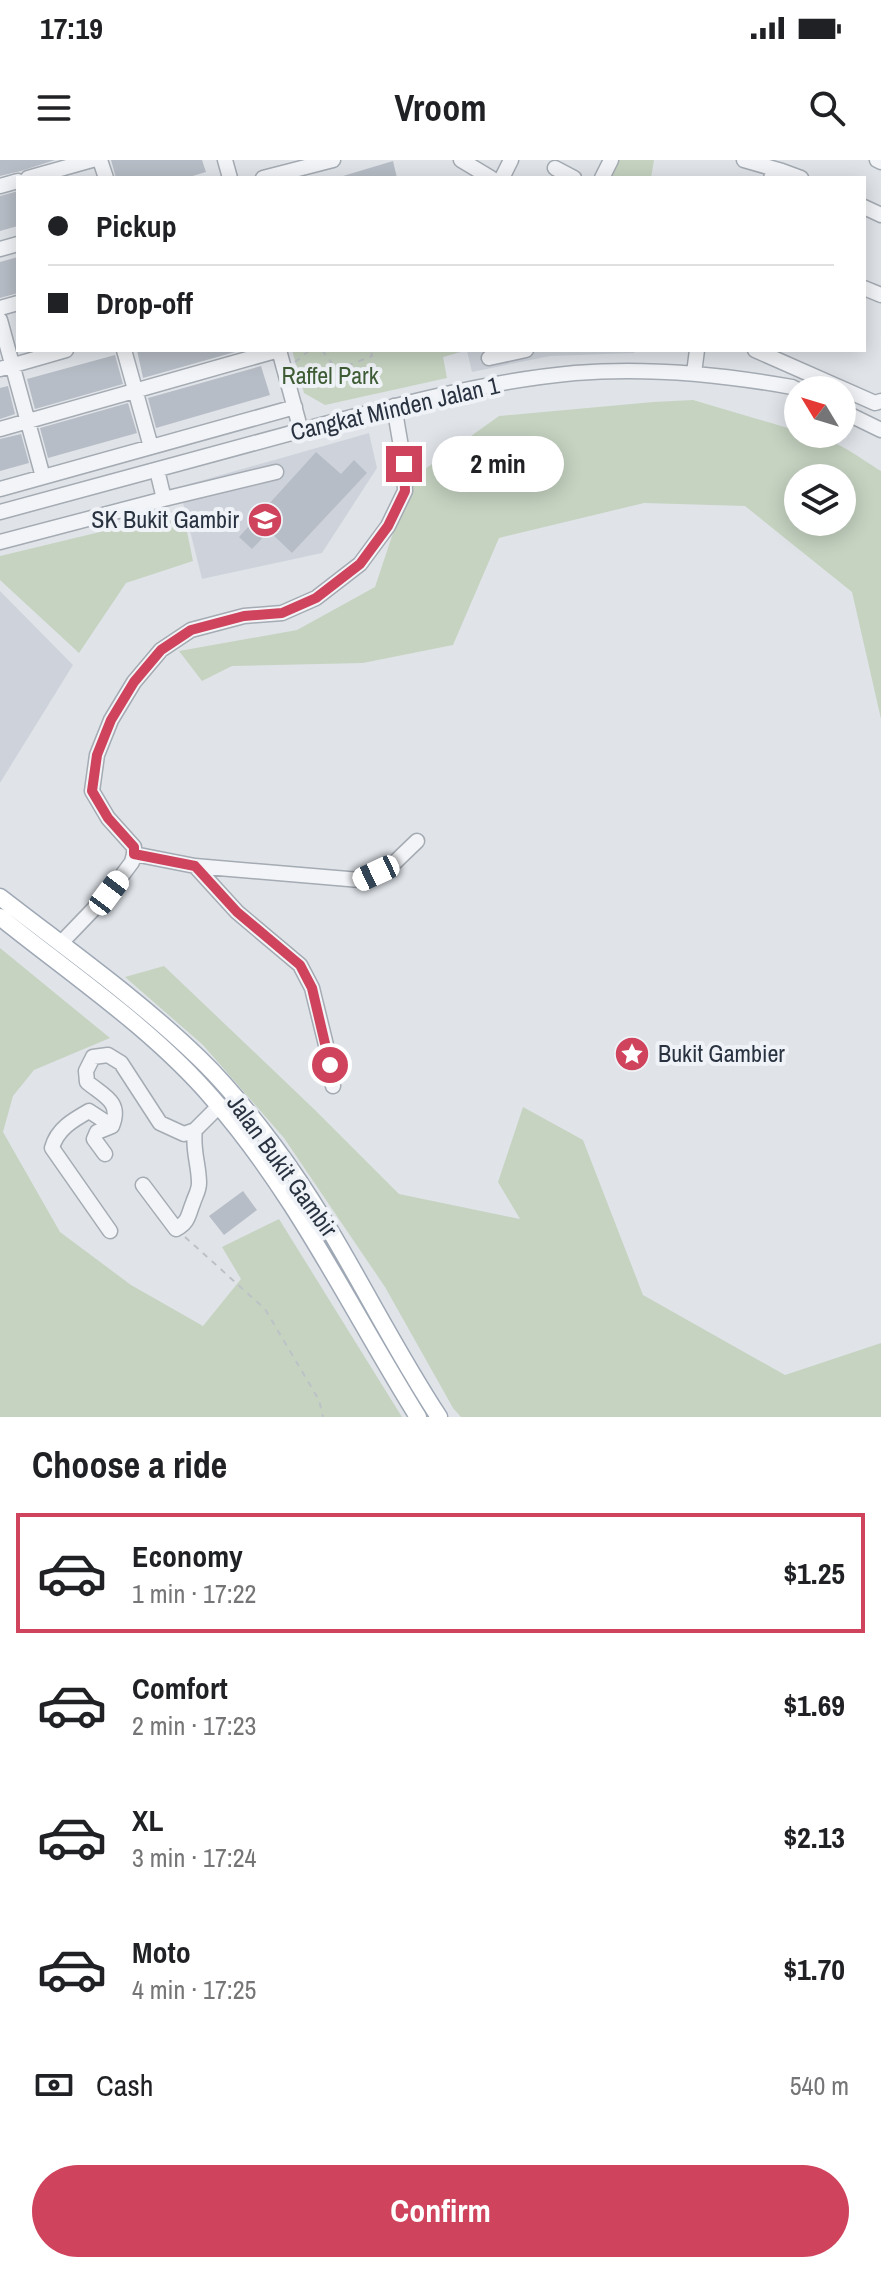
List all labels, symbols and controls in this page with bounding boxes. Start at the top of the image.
text: 17:19 [40,8,103,48]
text: Vroom [395,84,486,132]
icon: menu [32,86,76,130]
icon: search [805,86,849,130]
text: Pickup [96,206,177,246]
text: Drop-off [96,283,193,323]
park label: Raffel Park [281,359,379,391]
street label: Cangkat Minden Jalan 1 [287,368,502,448]
north arrow [784,376,856,448]
map controls [784,376,856,536]
callout: 2 min [432,436,564,492]
route end [386,446,422,482]
text: 2 min [470,446,526,481]
button: layers [784,464,856,536]
school or university icon: SK Bukit Gambir [246,501,284,539]
place label: SK Bukit Gambir [91,503,239,535]
car [349,852,403,894]
car [85,867,133,919]
place icon: Bukit Gambier [613,1035,651,1073]
place label: Bukit Gambier [658,1037,785,1069]
route start [312,1047,348,1083]
street label: Jalan Bukit Gambir [220,1088,346,1243]
text: Choose a ride [32,1441,227,1489]
text: Economy [132,1536,243,1576]
icon: car [36,1537,108,1609]
text: $1.25 [783,1553,845,1593]
text: 1 min · 17:22 [132,1576,256,1611]
text: Comfort [132,1668,228,1708]
icon: car [36,1669,108,1741]
text: $1.69 [783,1685,845,1725]
text: 2 min · 17:23 [132,1708,256,1743]
text: XL [132,1800,163,1840]
icon: car [36,1801,108,1873]
text: $2.13 [783,1817,845,1857]
text: 3 min · 17:24 [132,1840,256,1875]
text: Moto [132,1932,191,1972]
icon: car [36,1933,108,2005]
text: $1.70 [783,1949,845,1989]
text: 4 min · 17:25 [132,1972,256,2007]
icon: cash [32,2063,76,2107]
text: Cash [96,2065,153,2105]
text: 540 m [790,2068,849,2103]
button: Confirm [32,2165,849,2257]

